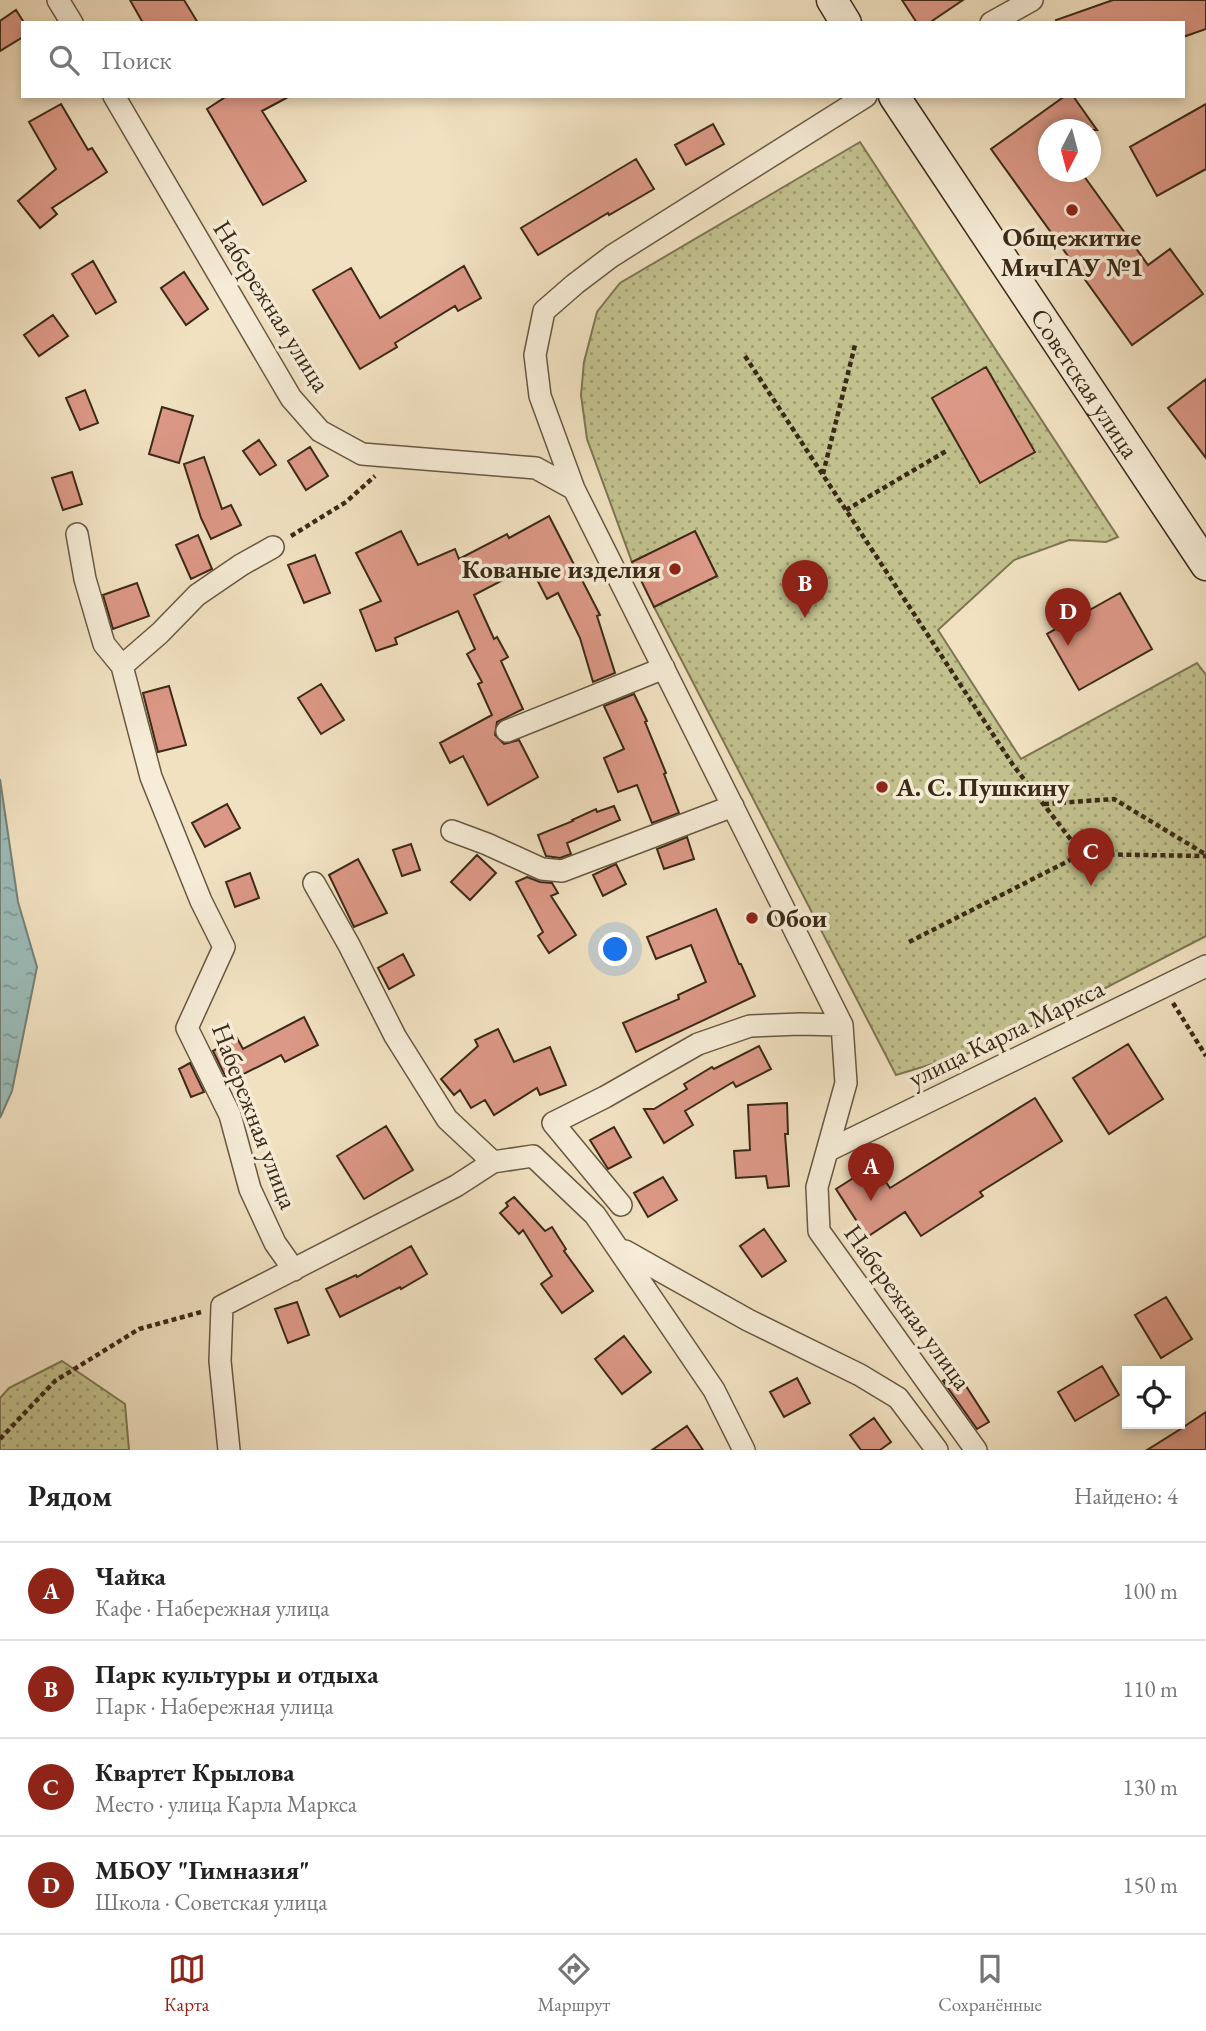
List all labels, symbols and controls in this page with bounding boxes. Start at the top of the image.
search box [21,21,1185,98]
icon: search [45,41,83,79]
text: Поиск [101,43,172,77]
north arrow [1038,119,1101,182]
marker: Общежитие МичГАУ №1 [1064,202,1080,218]
street label: Набережная улица [206,214,339,399]
place label: Общежитие МичГАУ №1 [1001,220,1143,284]
street label: Советская улица [1023,302,1148,465]
place label: Кованые изделия [462,552,661,586]
pin: B [782,560,828,618]
marker: Кованые изделия [667,561,683,577]
pin: D [1045,588,1091,646]
place label: А. С. Пушкину [895,770,1070,804]
marker: А. С. Пушкину [874,779,890,795]
pin: C [1068,828,1114,886]
place label: Обои [766,901,827,935]
marker: Обои [744,910,760,926]
your location [598,932,632,966]
street label: улица Карла Маркса [903,971,1110,1095]
street label: Набережная улица [204,1018,306,1214]
pin: A [848,1143,894,1201]
street label: Набережная улица [837,1218,980,1397]
map controls [1122,1366,1185,1429]
button: locate [1122,1366,1185,1429]
text: Рядом [28,1476,112,1515]
text: Найдено: 4 [1074,1481,1178,1511]
text: Чайка [95,1559,166,1593]
text: A [43,1576,59,1606]
text: 100 m [1122,1576,1178,1606]
text: Кафе · Набережная улица [95,1593,329,1623]
text: Парк культуры и отдыха [95,1657,379,1691]
text: B [44,1674,58,1704]
text: 110 m [1122,1674,1178,1704]
text: Парк · Набережная улица [95,1691,334,1721]
text: Квартет Крылова [95,1755,295,1789]
text: C [43,1772,59,1802]
text: 130 m [1122,1772,1178,1802]
text: Место · улица Карла Маркса [95,1789,357,1819]
text: МБОУ "Гимназия" [95,1853,310,1887]
text: D [42,1870,60,1900]
text: 150 m [1122,1870,1178,1900]
text: Школа · Советская улица [95,1887,327,1917]
tab: Карта [164,1950,209,2017]
tab: Маршрут [537,1950,610,2017]
tab: Сохранённые [938,1950,1042,2017]

